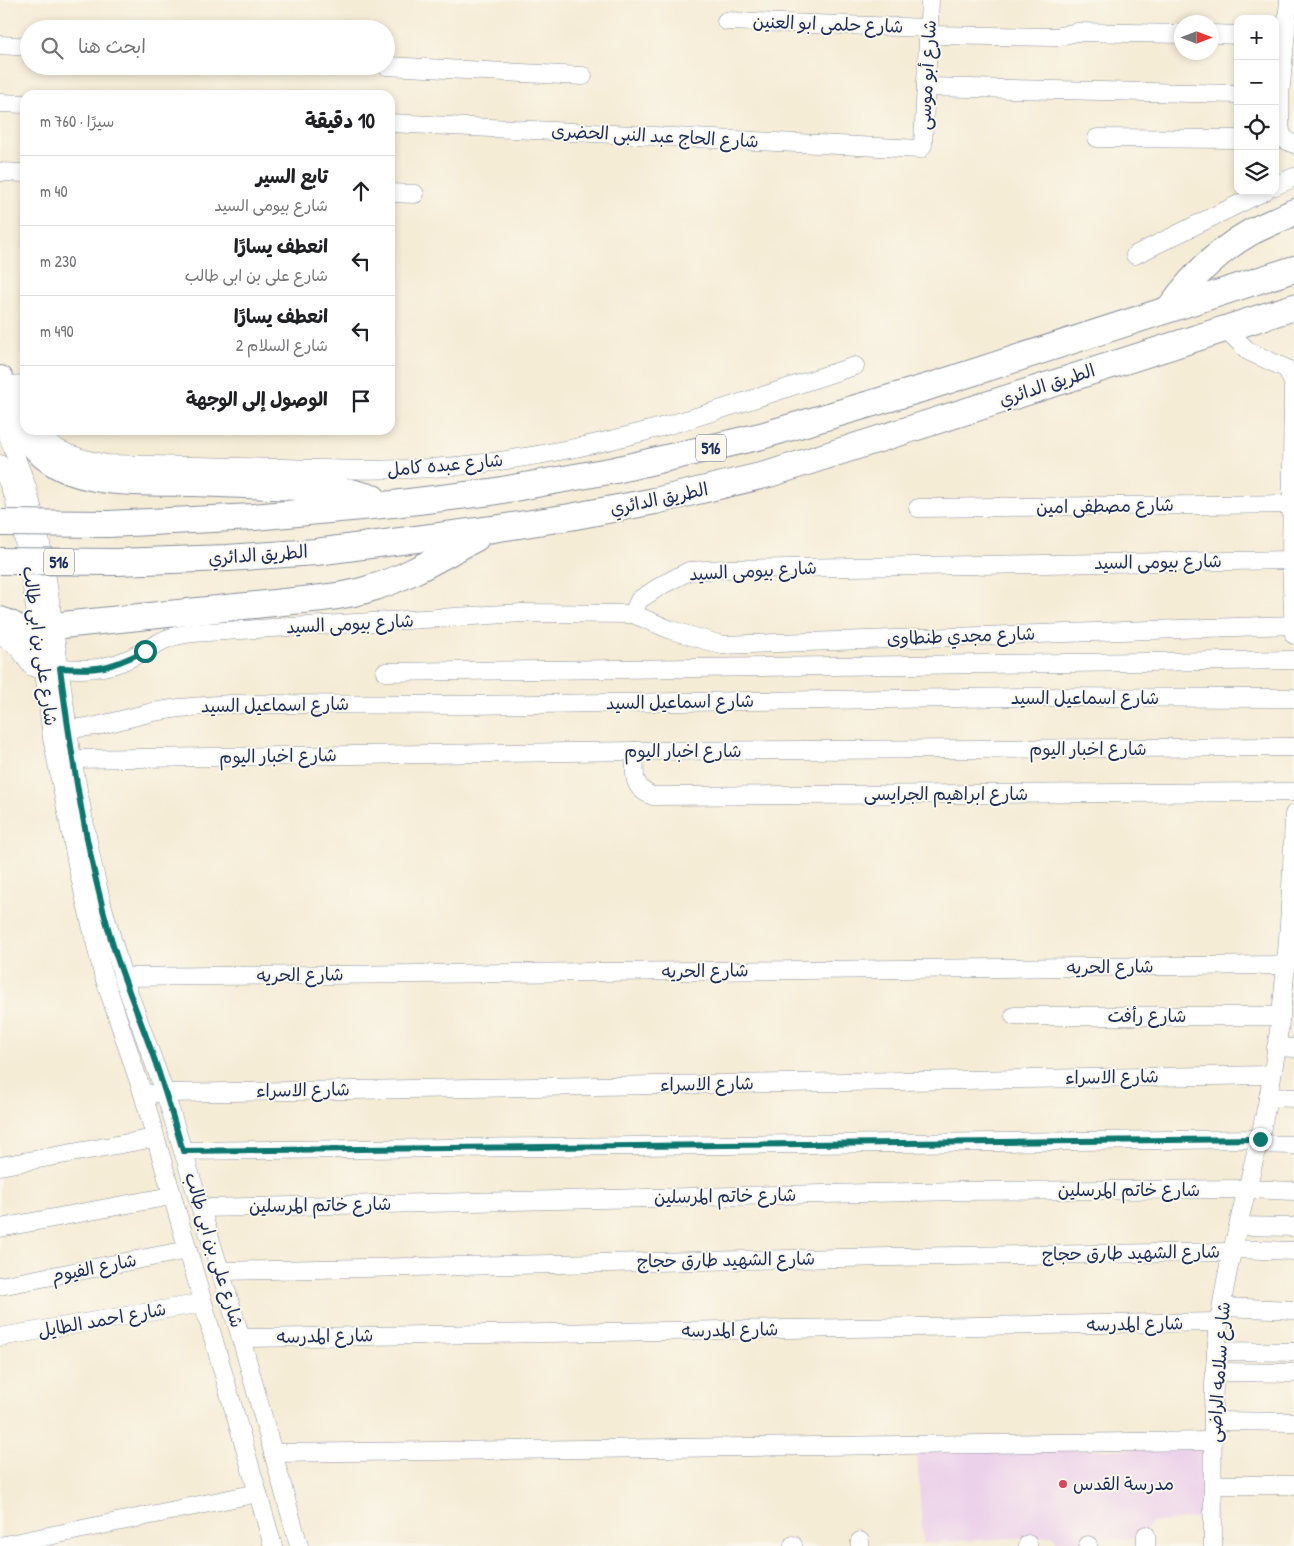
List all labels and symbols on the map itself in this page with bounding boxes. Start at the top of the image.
street label: شارع حلمى ابو العنين [752,8,904,39]
north arrow [1174,15,1219,60]
street label: شارع أبو موسى [911,19,942,131]
street label: شارع الحاج عبد النبى الحضرى [551,118,759,153]
street label: الطريق الدائري [996,357,1098,413]
road number: 516 [696,434,726,462]
street label: شارع عبده كامل [386,447,504,482]
street label: الطريق الدائري [607,476,711,522]
street label: شارع مصطفى امين [1036,492,1174,519]
street label: الطريق الدائري [207,539,309,571]
road number: 516 [44,548,74,576]
street label: شارع بيومى السيد [1094,548,1222,575]
street label: شارع بيومى السيد [688,555,817,586]
street label: شارع على بن ابى طالب [17,564,64,727]
street label: شارع بيومى السيد [285,608,414,639]
street label: شارع مجدي طنطاوى [886,620,1036,652]
route start [134,640,157,663]
street label: شارع اسماعيل السيد [1011,685,1159,710]
street label: شارع اسماعيل السيد [606,688,754,715]
street label: شارع اسماعيل السيد [201,691,349,718]
street label: شارع اخبار اليوم [1029,736,1147,763]
street label: شارع اخبار اليوم [624,738,742,765]
street label: شارع اخبار اليوم [219,742,337,771]
street label: شارع ابراهيم الجرايسى [864,781,1028,808]
street label: شارع الحريه [1066,953,1154,980]
street label: شارع الحريه [661,957,749,984]
street label: شارع الحريه [256,961,344,988]
street label: شارع رأفت [1108,1003,1186,1028]
street label: شارع الاسراء [1065,1063,1159,1090]
street label: شارع الاسراء [660,1070,754,1097]
street label: شارع الاسراء [256,1076,350,1103]
route end [1249,1128,1272,1151]
street label: شارع على بن ابى طالب [179,1169,250,1331]
street label: شارع خاتم المرسلين [1058,1177,1200,1204]
street label: شارع خاتم المرسلين [654,1182,796,1211]
street label: شارع خاتم المرسلين [249,1191,391,1220]
street label: شارع الشهيد طارق حجاج [1042,1238,1220,1267]
street label: شارع الشهيد طارق حجاج [637,1245,815,1274]
street label: شارع الفيوم [49,1247,139,1290]
street label: شارع احمد الطايل [36,1296,168,1343]
street label: شارع سلامه الراضى [1201,1301,1236,1443]
street label: شارع المدرسه [1086,1310,1184,1337]
street label: شارع المدرسه [681,1316,779,1343]
street label: شارع المدرسه [276,1322,374,1349]
place label: مدرسة القدس [1073,1471,1174,1496]
marker: مدرسة القدس [1057,1478,1069,1490]

